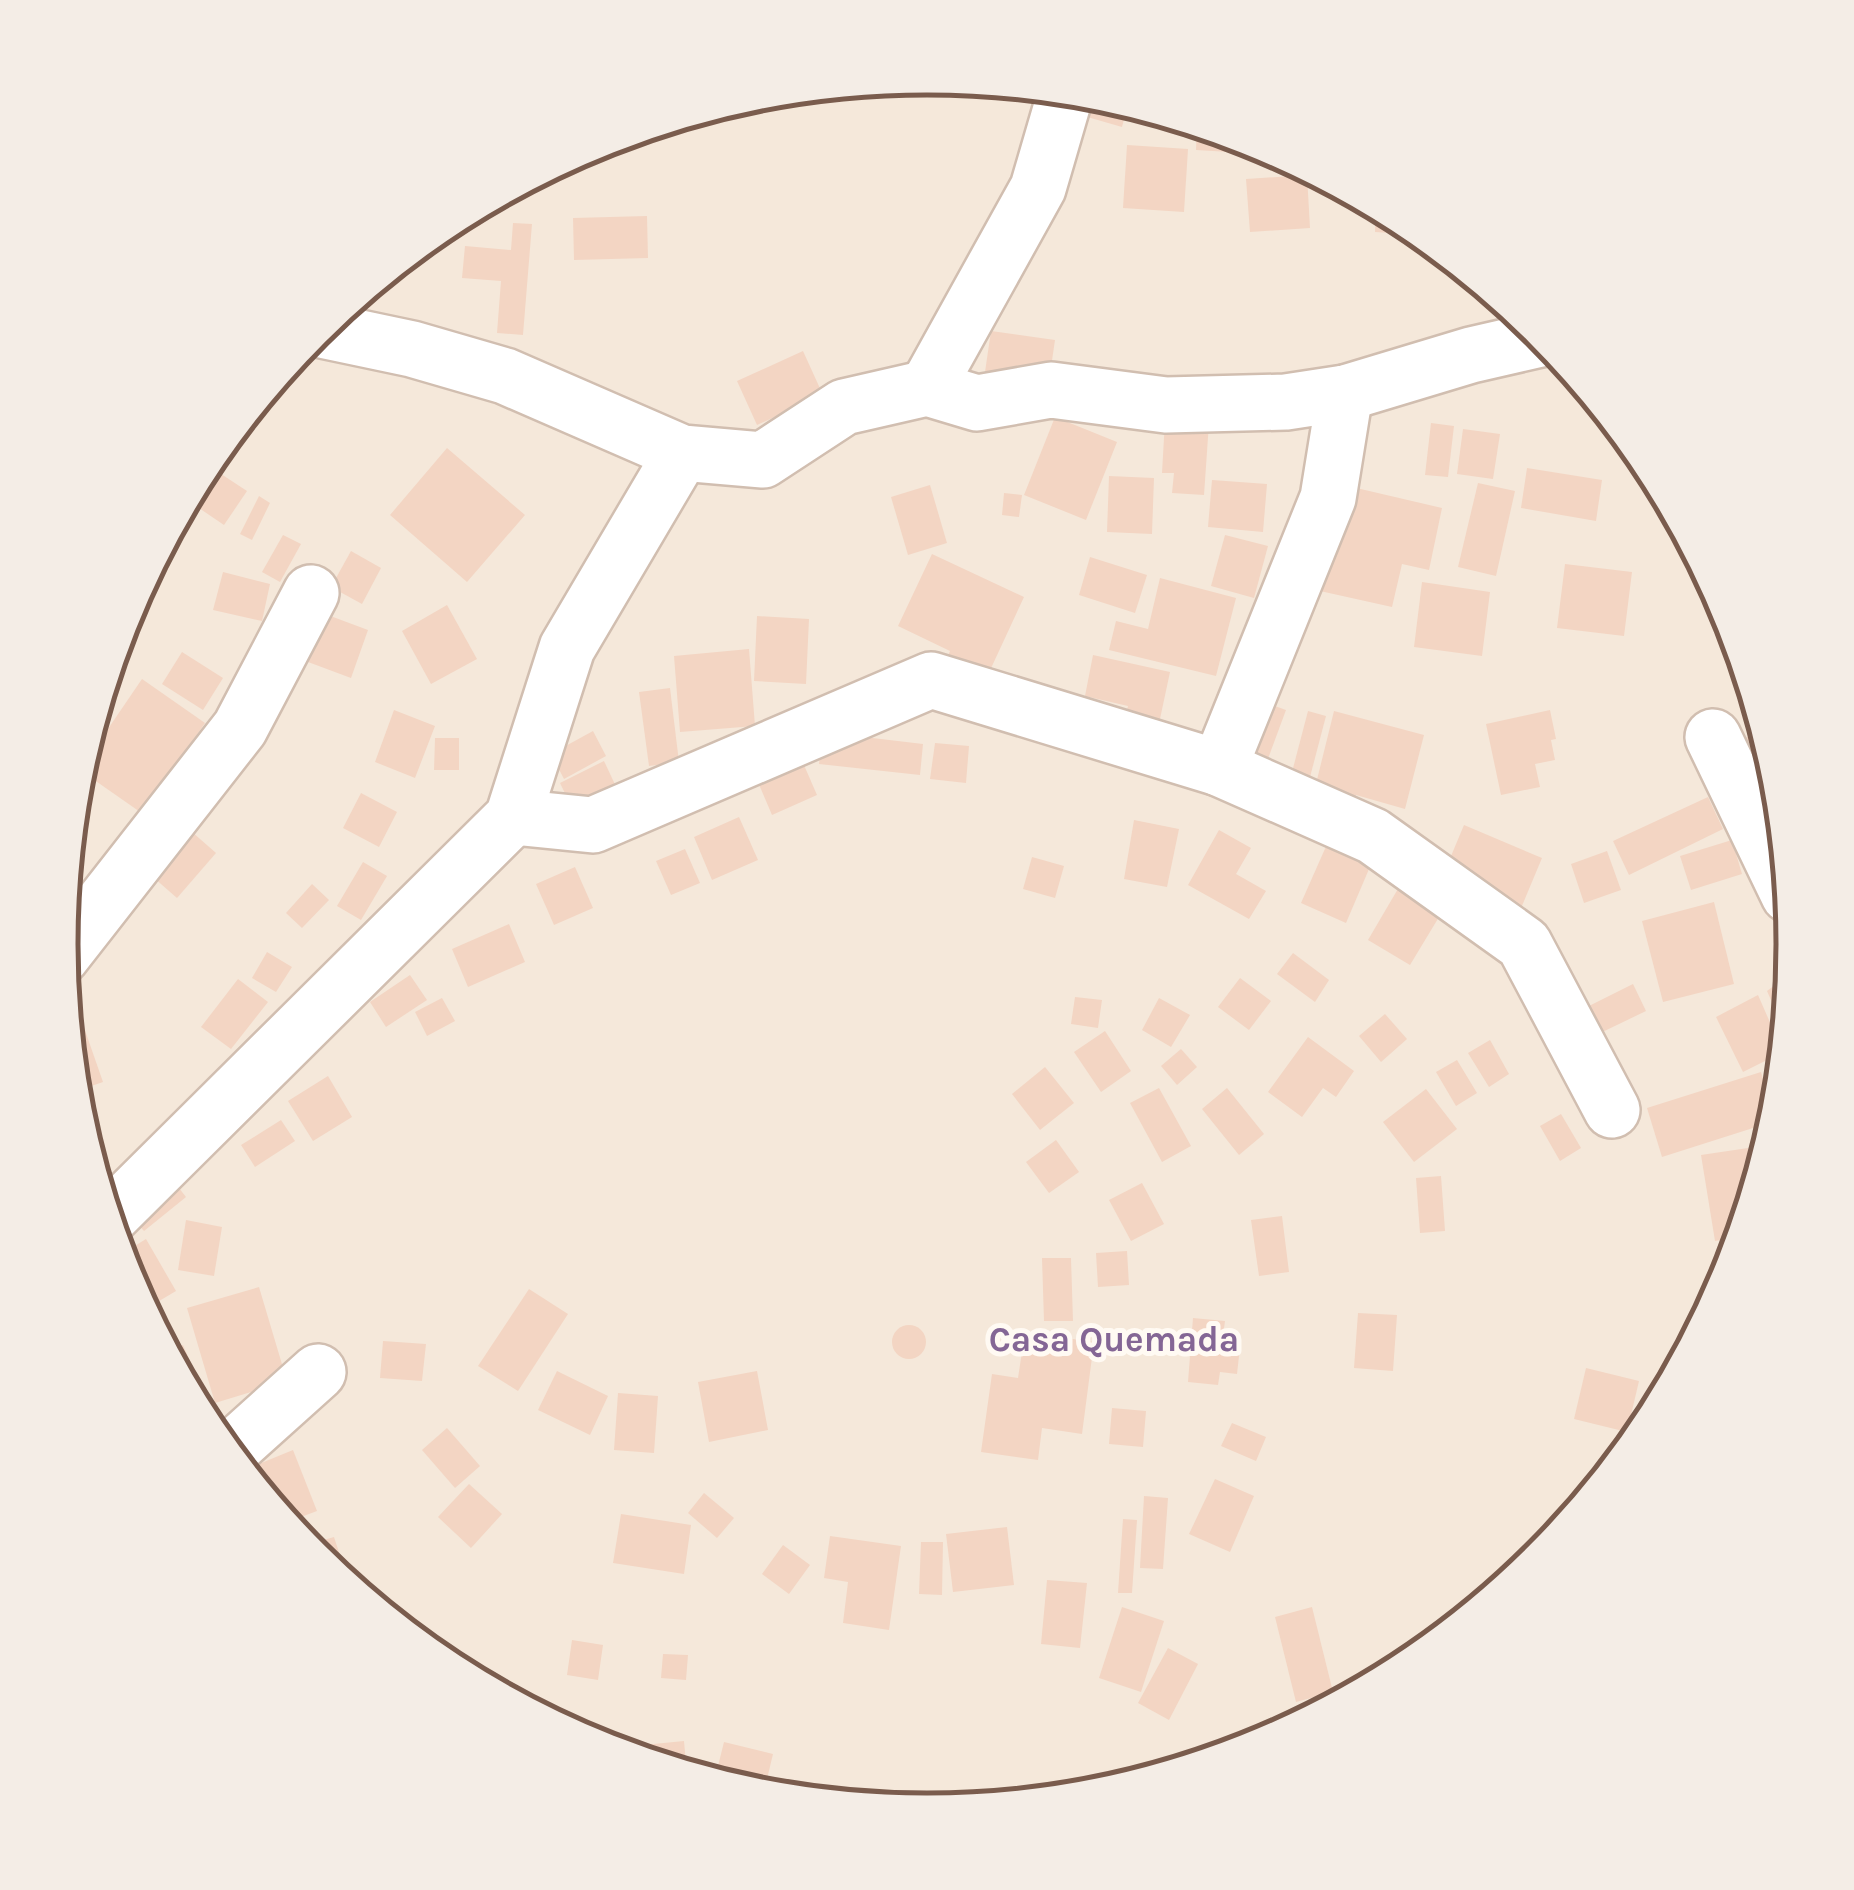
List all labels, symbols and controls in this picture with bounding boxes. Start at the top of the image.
district label: Casa Quemada [989,1319,1239,1360]

